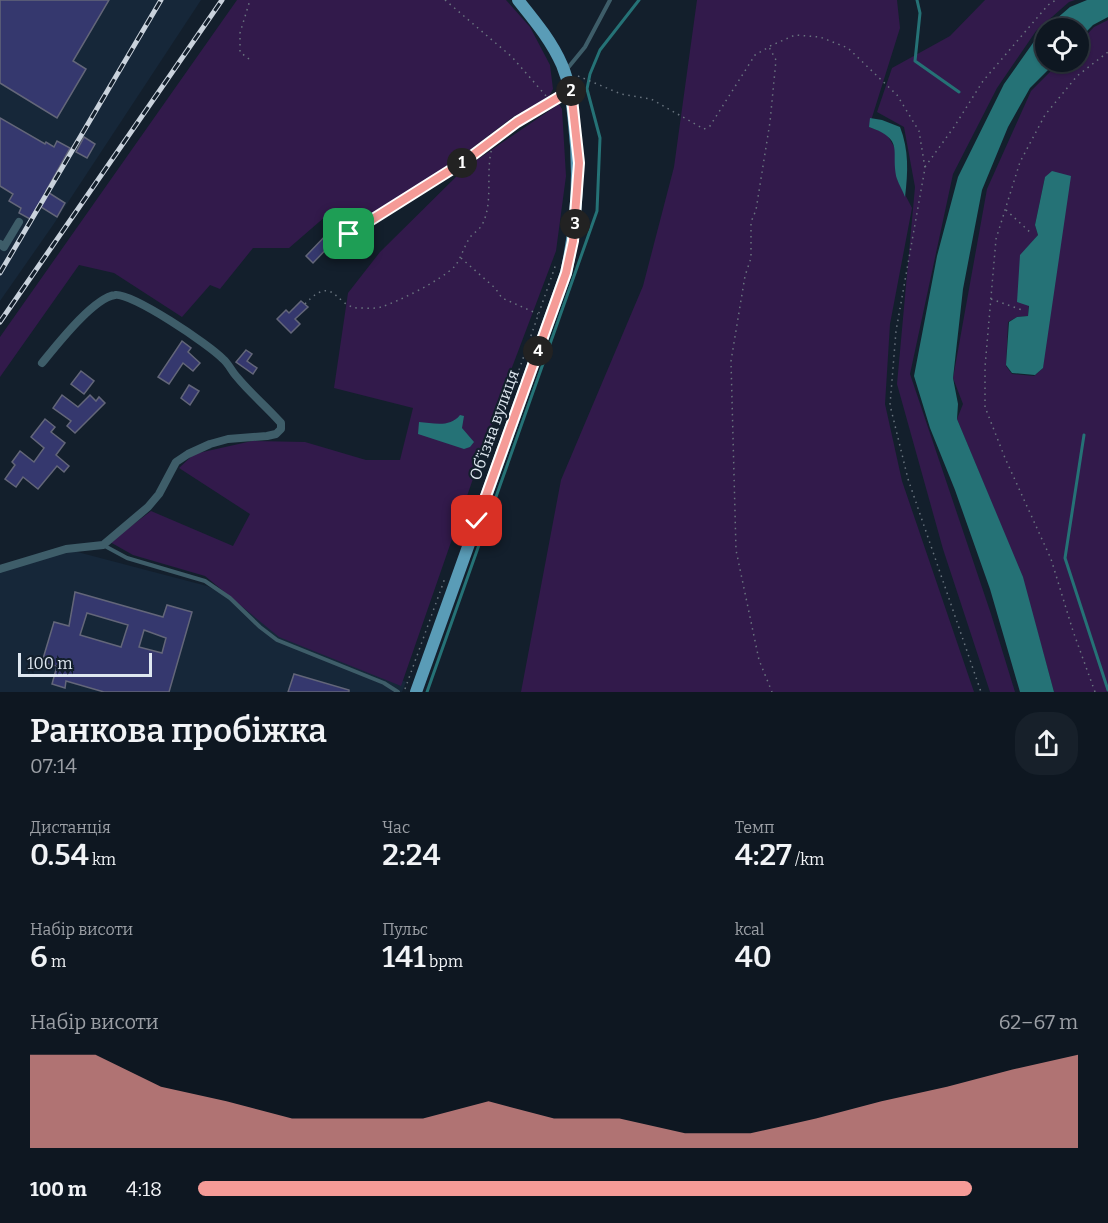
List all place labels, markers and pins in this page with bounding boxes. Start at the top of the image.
pin: 2 [556,76,586,106]
pin: 1 [447,148,477,178]
pin [323,208,374,259]
pin: 3 [560,209,590,239]
pin: 4 [523,336,553,366]
pin [451,495,502,546]

